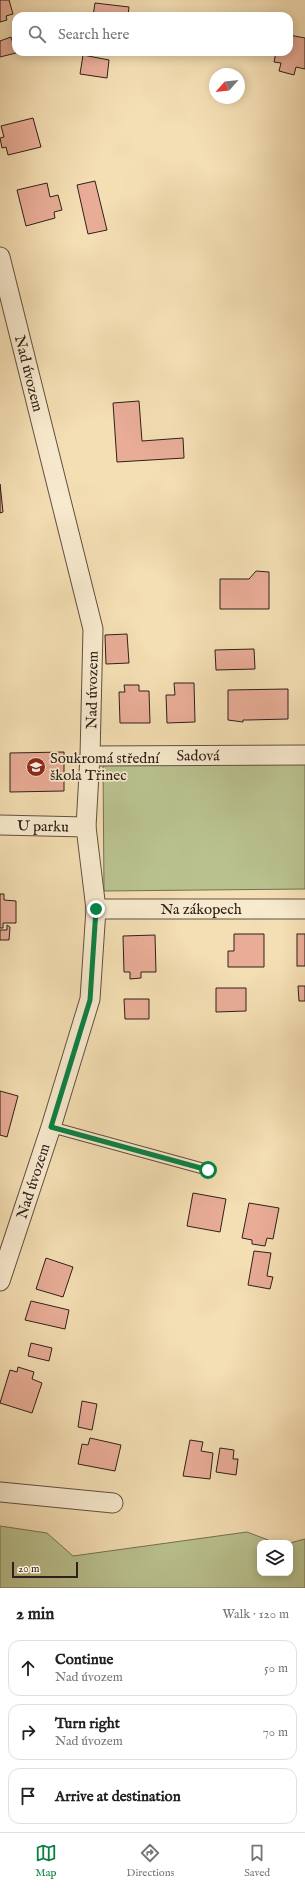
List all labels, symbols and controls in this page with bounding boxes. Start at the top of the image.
search box [12,12,293,56]
icon: search [26,23,48,45]
text: Search here [58,25,129,44]
north arrow [209,68,245,104]
street label: Nad úvozem [10,333,47,414]
street label: Nad úvozem [82,650,103,729]
street label: Sadová [176,746,220,766]
place label: Soukromá střední škola Třinec [50,749,160,785]
school or university icon: Soukromá střední škola Třinec [25,756,47,778]
street label: U parku [17,816,69,837]
route end [87,900,105,918]
street label: Na zákopech [160,900,242,919]
street label: Nad úvozem [12,1141,55,1221]
route start [199,1161,217,1179]
map controls [257,1540,293,1576]
button: layers [257,1540,293,1576]
scale bar [12,1560,78,1579]
text: 20 m [18,1562,39,1576]
text: 2 min [16,1604,54,1625]
text: Walk · 120 m [223,1606,289,1623]
text: Continue [55,1650,113,1669]
icon: ahead [17,1657,39,1679]
text: 50 m [264,1660,288,1677]
text: Nad úvozem [55,1669,123,1686]
text: Turn right [55,1714,120,1733]
icon: right [17,1721,39,1743]
text: 70 m [263,1724,288,1741]
text: Nad úvozem [55,1733,123,1750]
icon: arrive [17,1785,39,1807]
text: Arrive at destination [55,1787,181,1806]
tab: Map [35,1842,57,1880]
tab: Directions [127,1842,174,1880]
tab: Saved [244,1842,270,1880]

